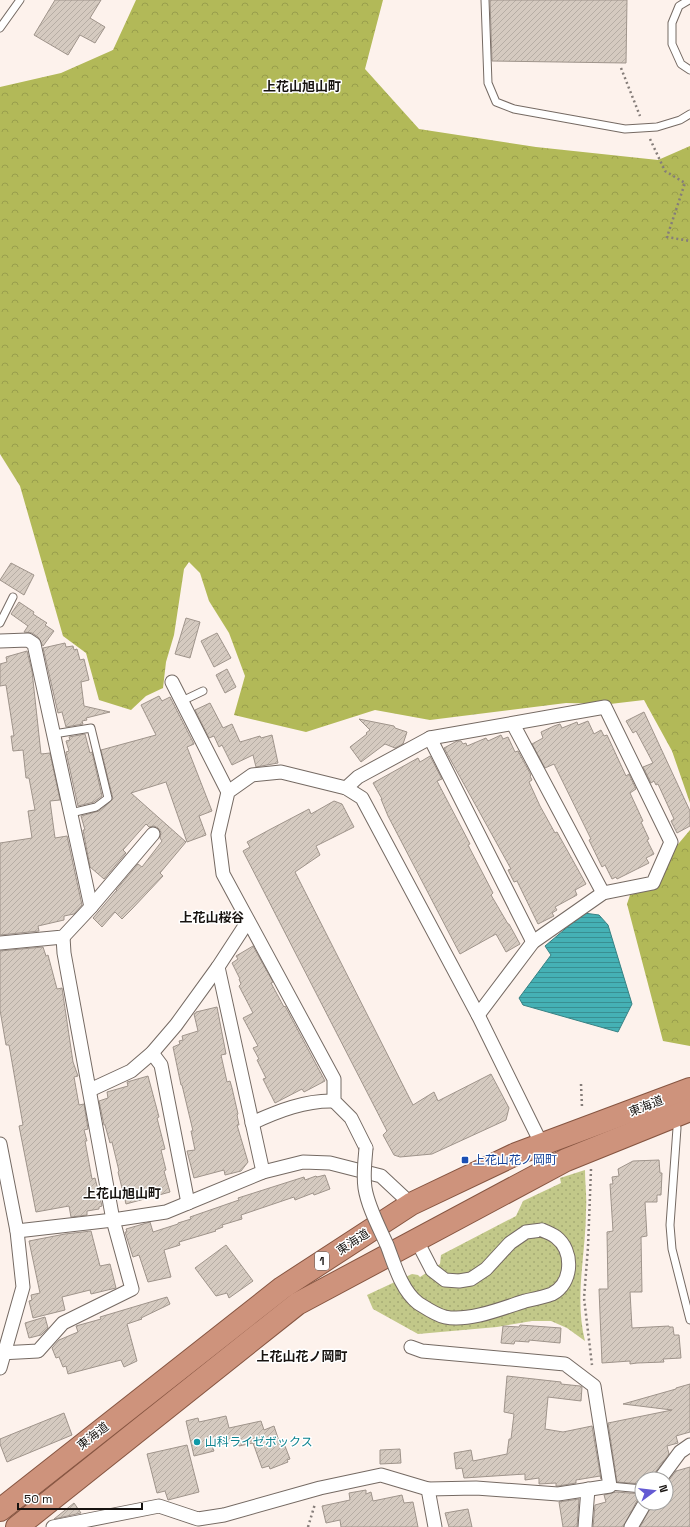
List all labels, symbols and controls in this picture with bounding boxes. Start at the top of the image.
district label: 上花山旭山町 [263,78,341,95]
district label: 上花山桜谷 [179,909,245,926]
street label: 東海道 [626,1092,666,1120]
place label: 上花山花ノ岡町 [473,1152,557,1168]
marker: 上花山花ノ岡町 [460,1155,470,1165]
district label: 上花山旭山町 [83,1185,161,1202]
street label: 東海道 [334,1225,372,1259]
road number: 1 [315,1252,329,1270]
district label: 上花山花ノ岡町 [256,1348,348,1365]
street label: 東海道 [74,1419,112,1453]
place label: 山科ライゼボックス [205,1434,313,1450]
marker: 山科ライゼボックス [192,1437,202,1447]
north arrow [634,1471,674,1511]
text: N [656,1483,671,1494]
scale bar [18,1485,142,1511]
text: 50 m [24,1491,52,1507]

